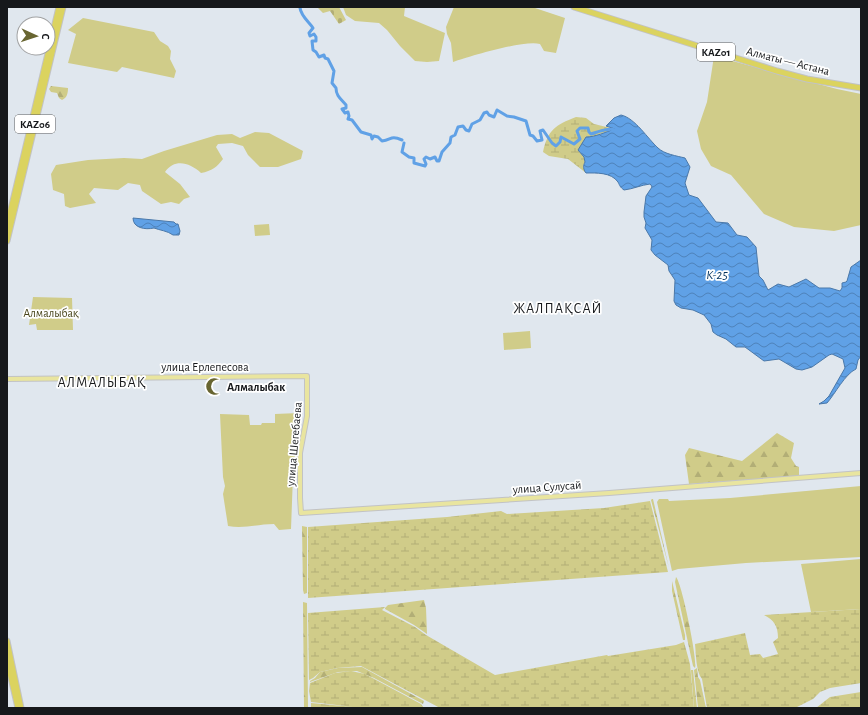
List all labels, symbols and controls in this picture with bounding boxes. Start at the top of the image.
north arrow [16,16,56,56]
text: С [40,33,51,40]
road number: KАZ01 [697,43,735,61]
street label: Алматы — Астана [745,45,831,77]
road number: KАZ06 [15,115,55,133]
water label: К-25 [706,269,728,282]
district label: ЖАЛПАҚСАЙ [513,301,603,316]
park label: Алмалыбақ [23,307,79,319]
street label: улица Ерлепесова [160,361,249,374]
district label: АЛМАЛЫБАҚ [57,376,147,390]
mosque icon: Алмалыбак [204,377,224,397]
place label: Алмалыбак [227,381,285,393]
street label: улица Шегебаева [284,401,305,488]
street label: улица Сулусай [511,479,582,496]

